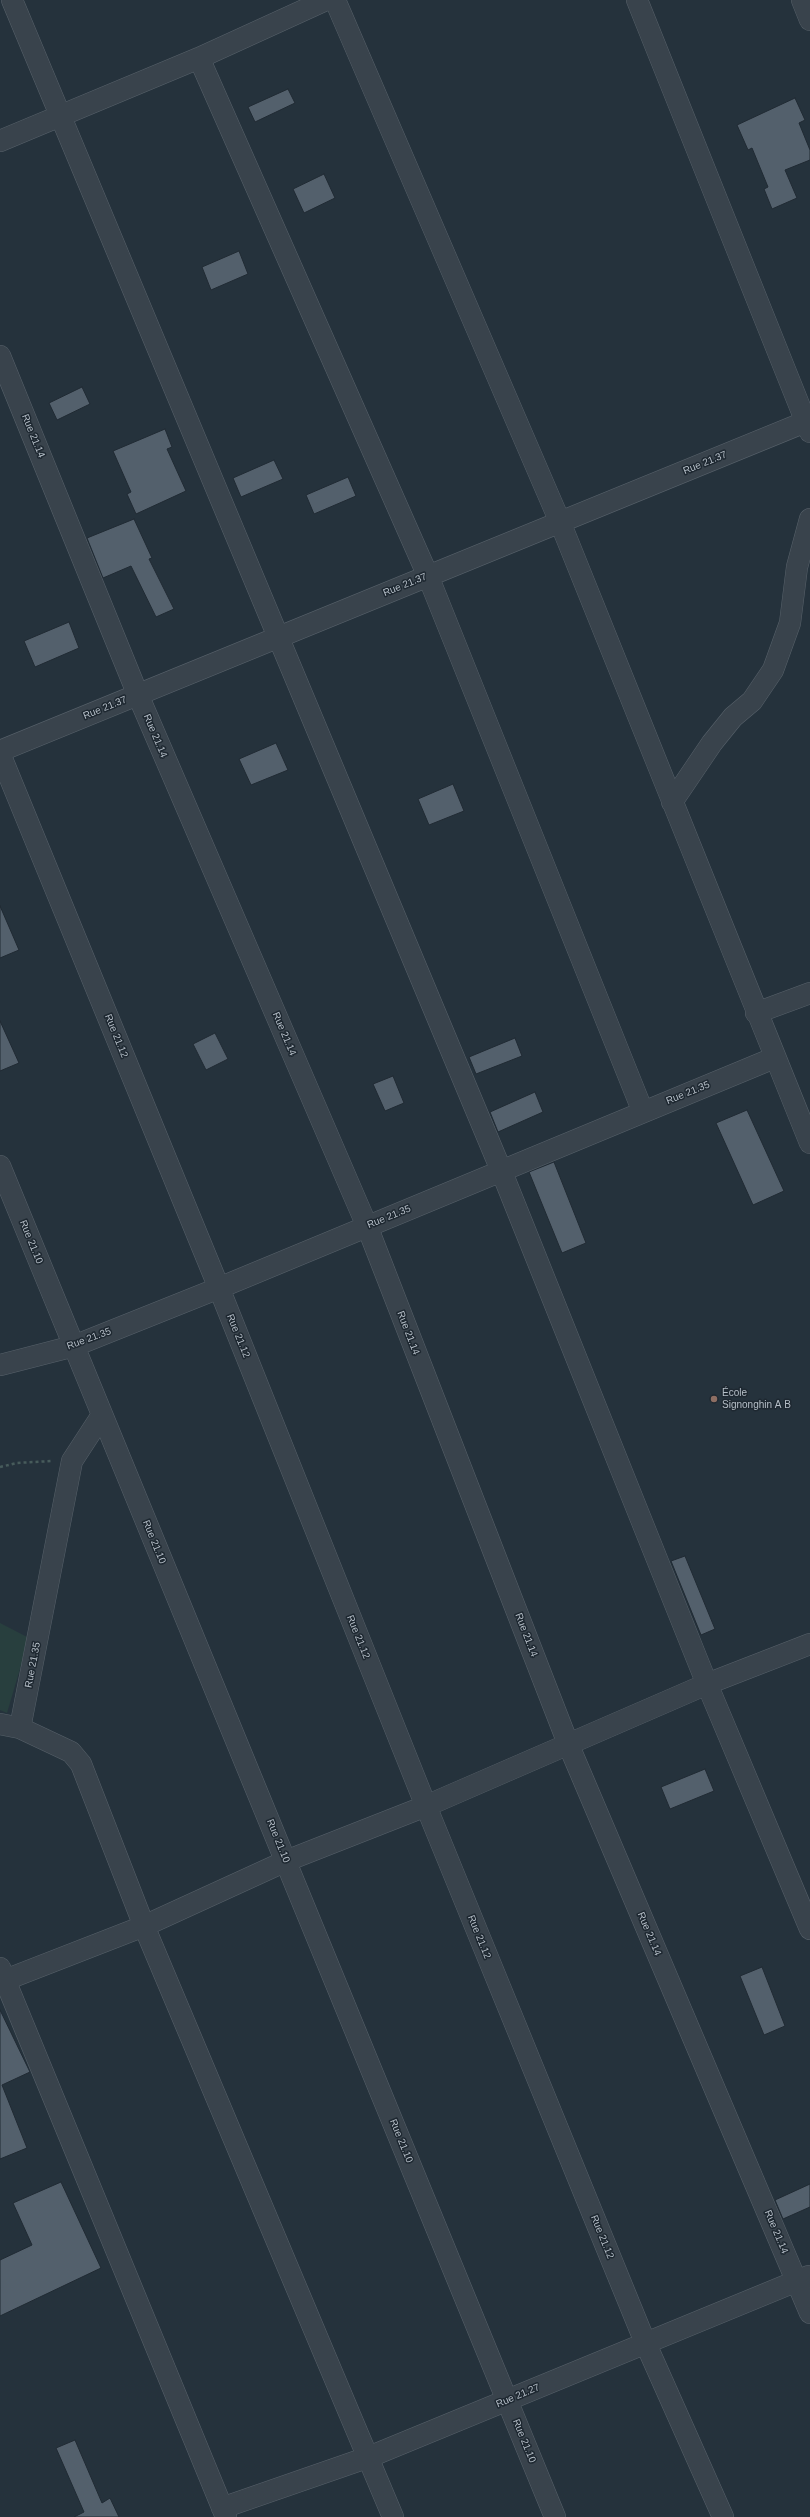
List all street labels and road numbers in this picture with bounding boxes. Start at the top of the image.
street label: Rue 21.14 [19,412,47,460]
street label: Rue 21.37 [681,449,729,477]
street label: Rue 21.37 [381,571,429,599]
street label: Rue 21.37 [81,694,129,722]
street label: Rue 21.14 [140,712,170,760]
street label: Rue 21.14 [269,1010,299,1058]
street label: Rue 21.12 [102,1012,130,1060]
street label: Rue 21.35 [664,1079,712,1107]
street label: Rue 21.35 [365,1203,413,1231]
street label: Rue 21.10 [17,1218,45,1266]
street label: Rue 21.14 [394,1309,422,1357]
street label: Rue 21.12 [224,1312,252,1360]
street label: Rue 21.35 [65,1325,113,1353]
street label: Rue 21.10 [140,1518,168,1566]
street label: Rue 21.14 [512,1611,540,1659]
street label: Rue 21.12 [344,1613,372,1661]
street label: Rue 21.35 [23,1641,43,1689]
street label: Rue 21.10 [264,1817,292,1865]
street label: Rue 21.14 [634,1910,664,1958]
street label: Rue 21.12 [465,1913,493,1961]
street label: Rue 21.10 [387,2117,415,2165]
street label: Rue 21.14 [761,2208,791,2256]
street label: Rue 21.12 [588,2213,616,2261]
street label: Rue 21.27 [494,2381,542,2411]
street label: Rue 21.10 [510,2417,538,2465]

